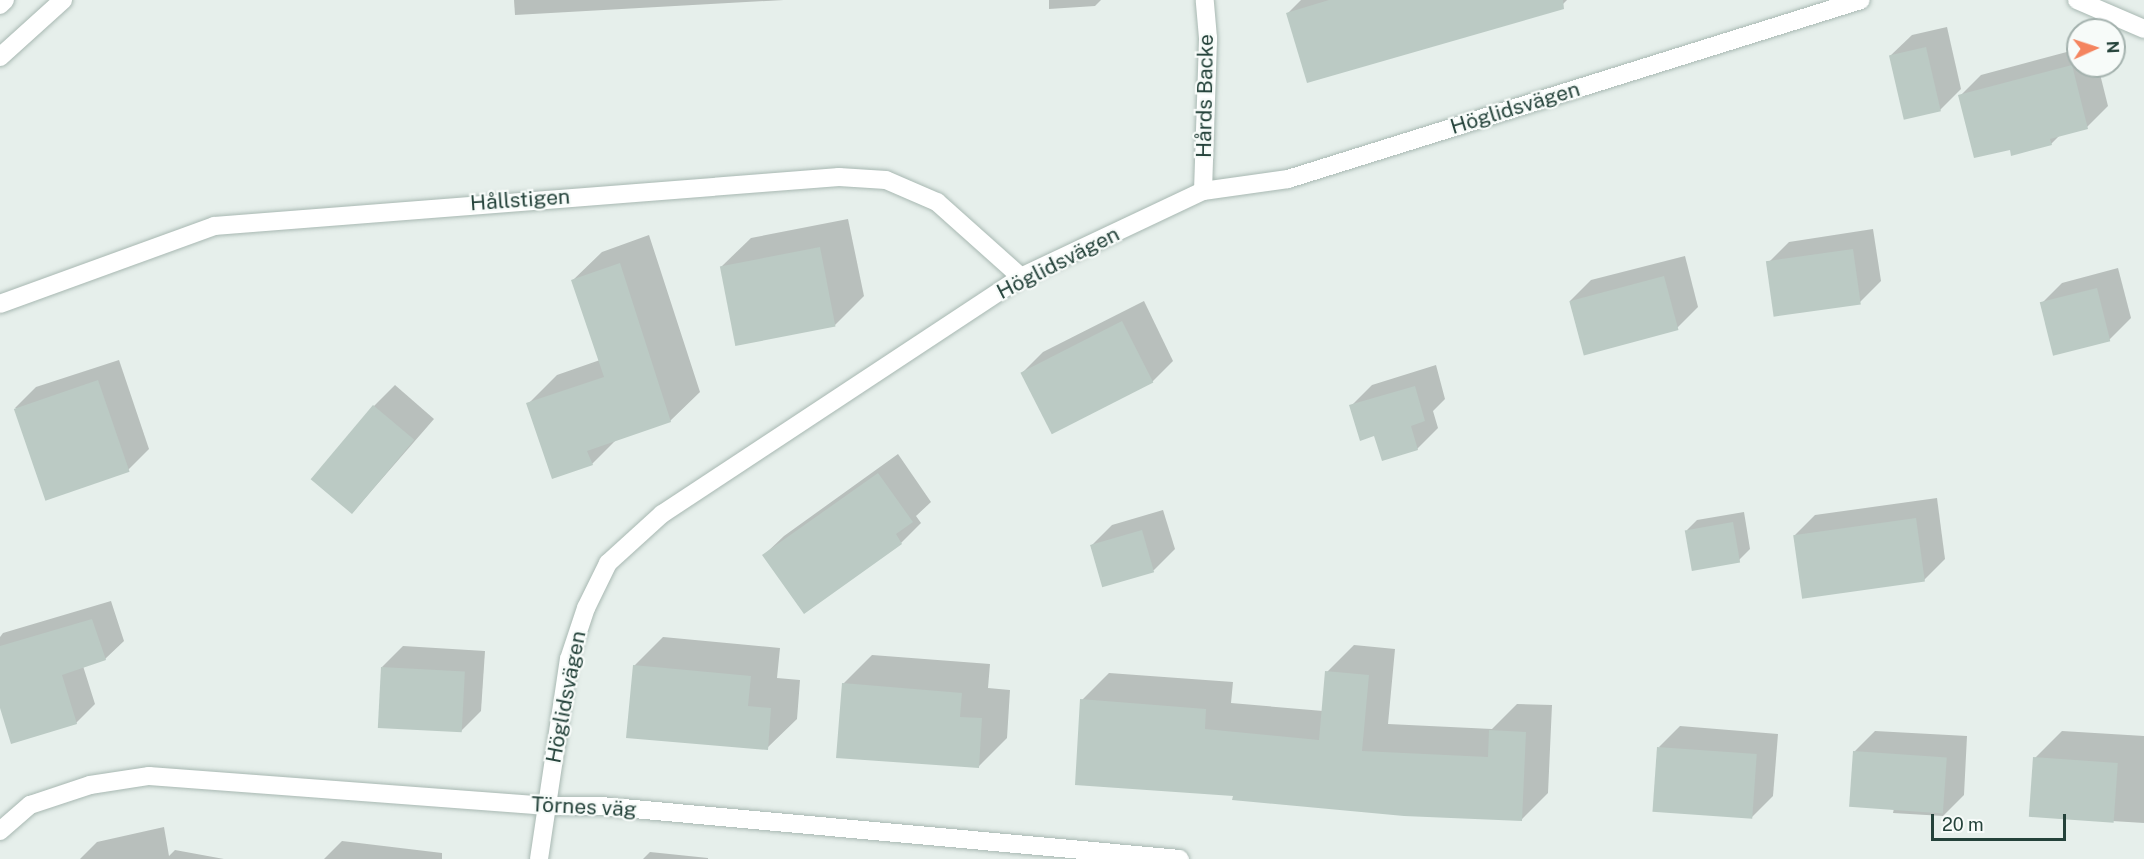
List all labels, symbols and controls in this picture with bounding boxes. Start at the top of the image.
north arrow [2066,18,2126,78]
street label: Hårds Backe [1191,34,1219,158]
text: N [2103,40,2122,54]
street label: Höglidsvägen [1447,76,1583,140]
street label: Hållstigen [469,184,571,216]
street label: Höglidsvägen [993,221,1123,305]
street label: Höglidsvägen [541,629,591,765]
street label: Törnes väg [531,792,637,822]
scale bar [1934,802,2069,840]
text: 20 m [1942,814,1984,835]

